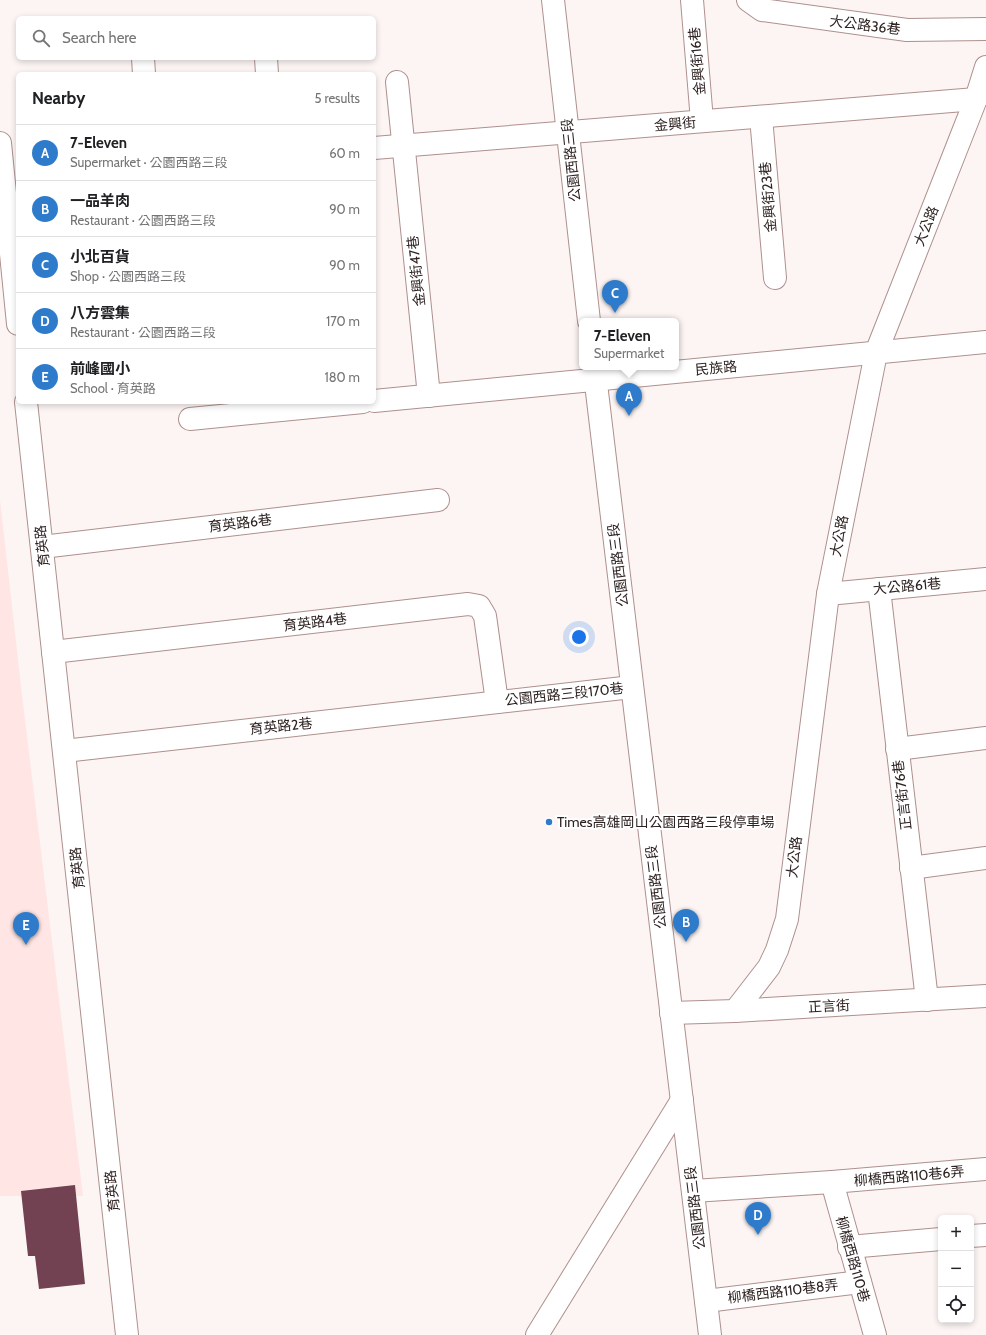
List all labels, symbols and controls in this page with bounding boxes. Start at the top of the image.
street label: 大公路36巷 [828,12,902,38]
search box [16,16,376,60]
street label: 金興街16巷 [685,26,709,96]
icon: search [30,27,52,49]
text: Search here [62,29,137,47]
text: Nearby [32,88,85,108]
text: 5 results [314,90,360,106]
street label: 金興街 [653,113,697,135]
street label: 公園西路三段 [558,117,584,203]
text: 7-Eleven [70,134,127,152]
text: A [41,145,49,161]
text: 60 m [329,145,360,161]
text: Supermarket · 公園西路三段 [70,154,228,170]
street label: 金興街23巷 [756,161,780,233]
text: 一品羊肉 [70,192,130,210]
text: B [41,201,49,217]
text: 90 m [329,201,360,217]
street label: 大公路 [910,203,942,249]
text: Restaurant · 公園西路三段 [70,212,216,228]
street label: 金興街47巷 [403,235,429,307]
text: 小北百貨 [70,248,130,266]
text: C [41,257,49,273]
text: 90 m [329,257,360,273]
text: Shop · 公園西路三段 [70,268,186,284]
pin: C [602,280,628,313]
text: 八方雲集 [70,304,130,322]
text: D [40,313,50,329]
text: 170 m [326,313,360,329]
popup [579,318,679,370]
text: Restaurant · 公園西路三段 [70,324,216,340]
text: 7-Eleven [594,327,651,345]
text: Supermarket [594,345,664,361]
street label: 民族路 [694,357,738,379]
text: 前峰國小 [70,360,130,378]
text: E [41,369,49,385]
text: 180 m [324,369,360,385]
text: School · 育英路 [70,380,156,396]
pin: A [616,383,642,416]
street label: 育英路6巷 [207,510,273,536]
street label: 大公路 [826,514,852,558]
street label: 公園西路三段 [604,522,632,608]
street label: 育英路 [31,524,53,568]
street label: 大公路61巷 [872,574,942,598]
street label: 育英路4巷 [282,609,348,635]
your location [569,627,589,647]
street label: 公園西路三段170巷 [504,679,624,709]
street label: 育英路2巷 [249,714,313,738]
street label: 正言街76巷 [889,759,915,831]
place label: Times高雄岡山公園西路三段停車場 [557,813,775,831]
marker: Times高雄岡山公園西路三段停車場 [544,817,554,827]
street label: 大公路 [783,835,805,879]
street label: 公園西路三段 [642,844,670,930]
street label: 育英路 [66,846,88,890]
pin: B [673,909,699,942]
pin: E [13,912,39,945]
street label: 正言街 [808,996,850,1016]
street label: 柳橋西路110巷6弄 [853,1162,965,1190]
street label: 公園西路三段 [681,1165,709,1251]
street label: 育英路 [101,1169,123,1213]
pin: D [745,1202,771,1235]
street label: 柳橋西路110巷 [832,1214,874,1304]
map controls [938,1215,974,1323]
button: + [938,1215,974,1251]
button: − [938,1251,974,1287]
street label: 柳橋西路110巷8弄 [727,1275,839,1307]
button: locate [938,1287,974,1323]

